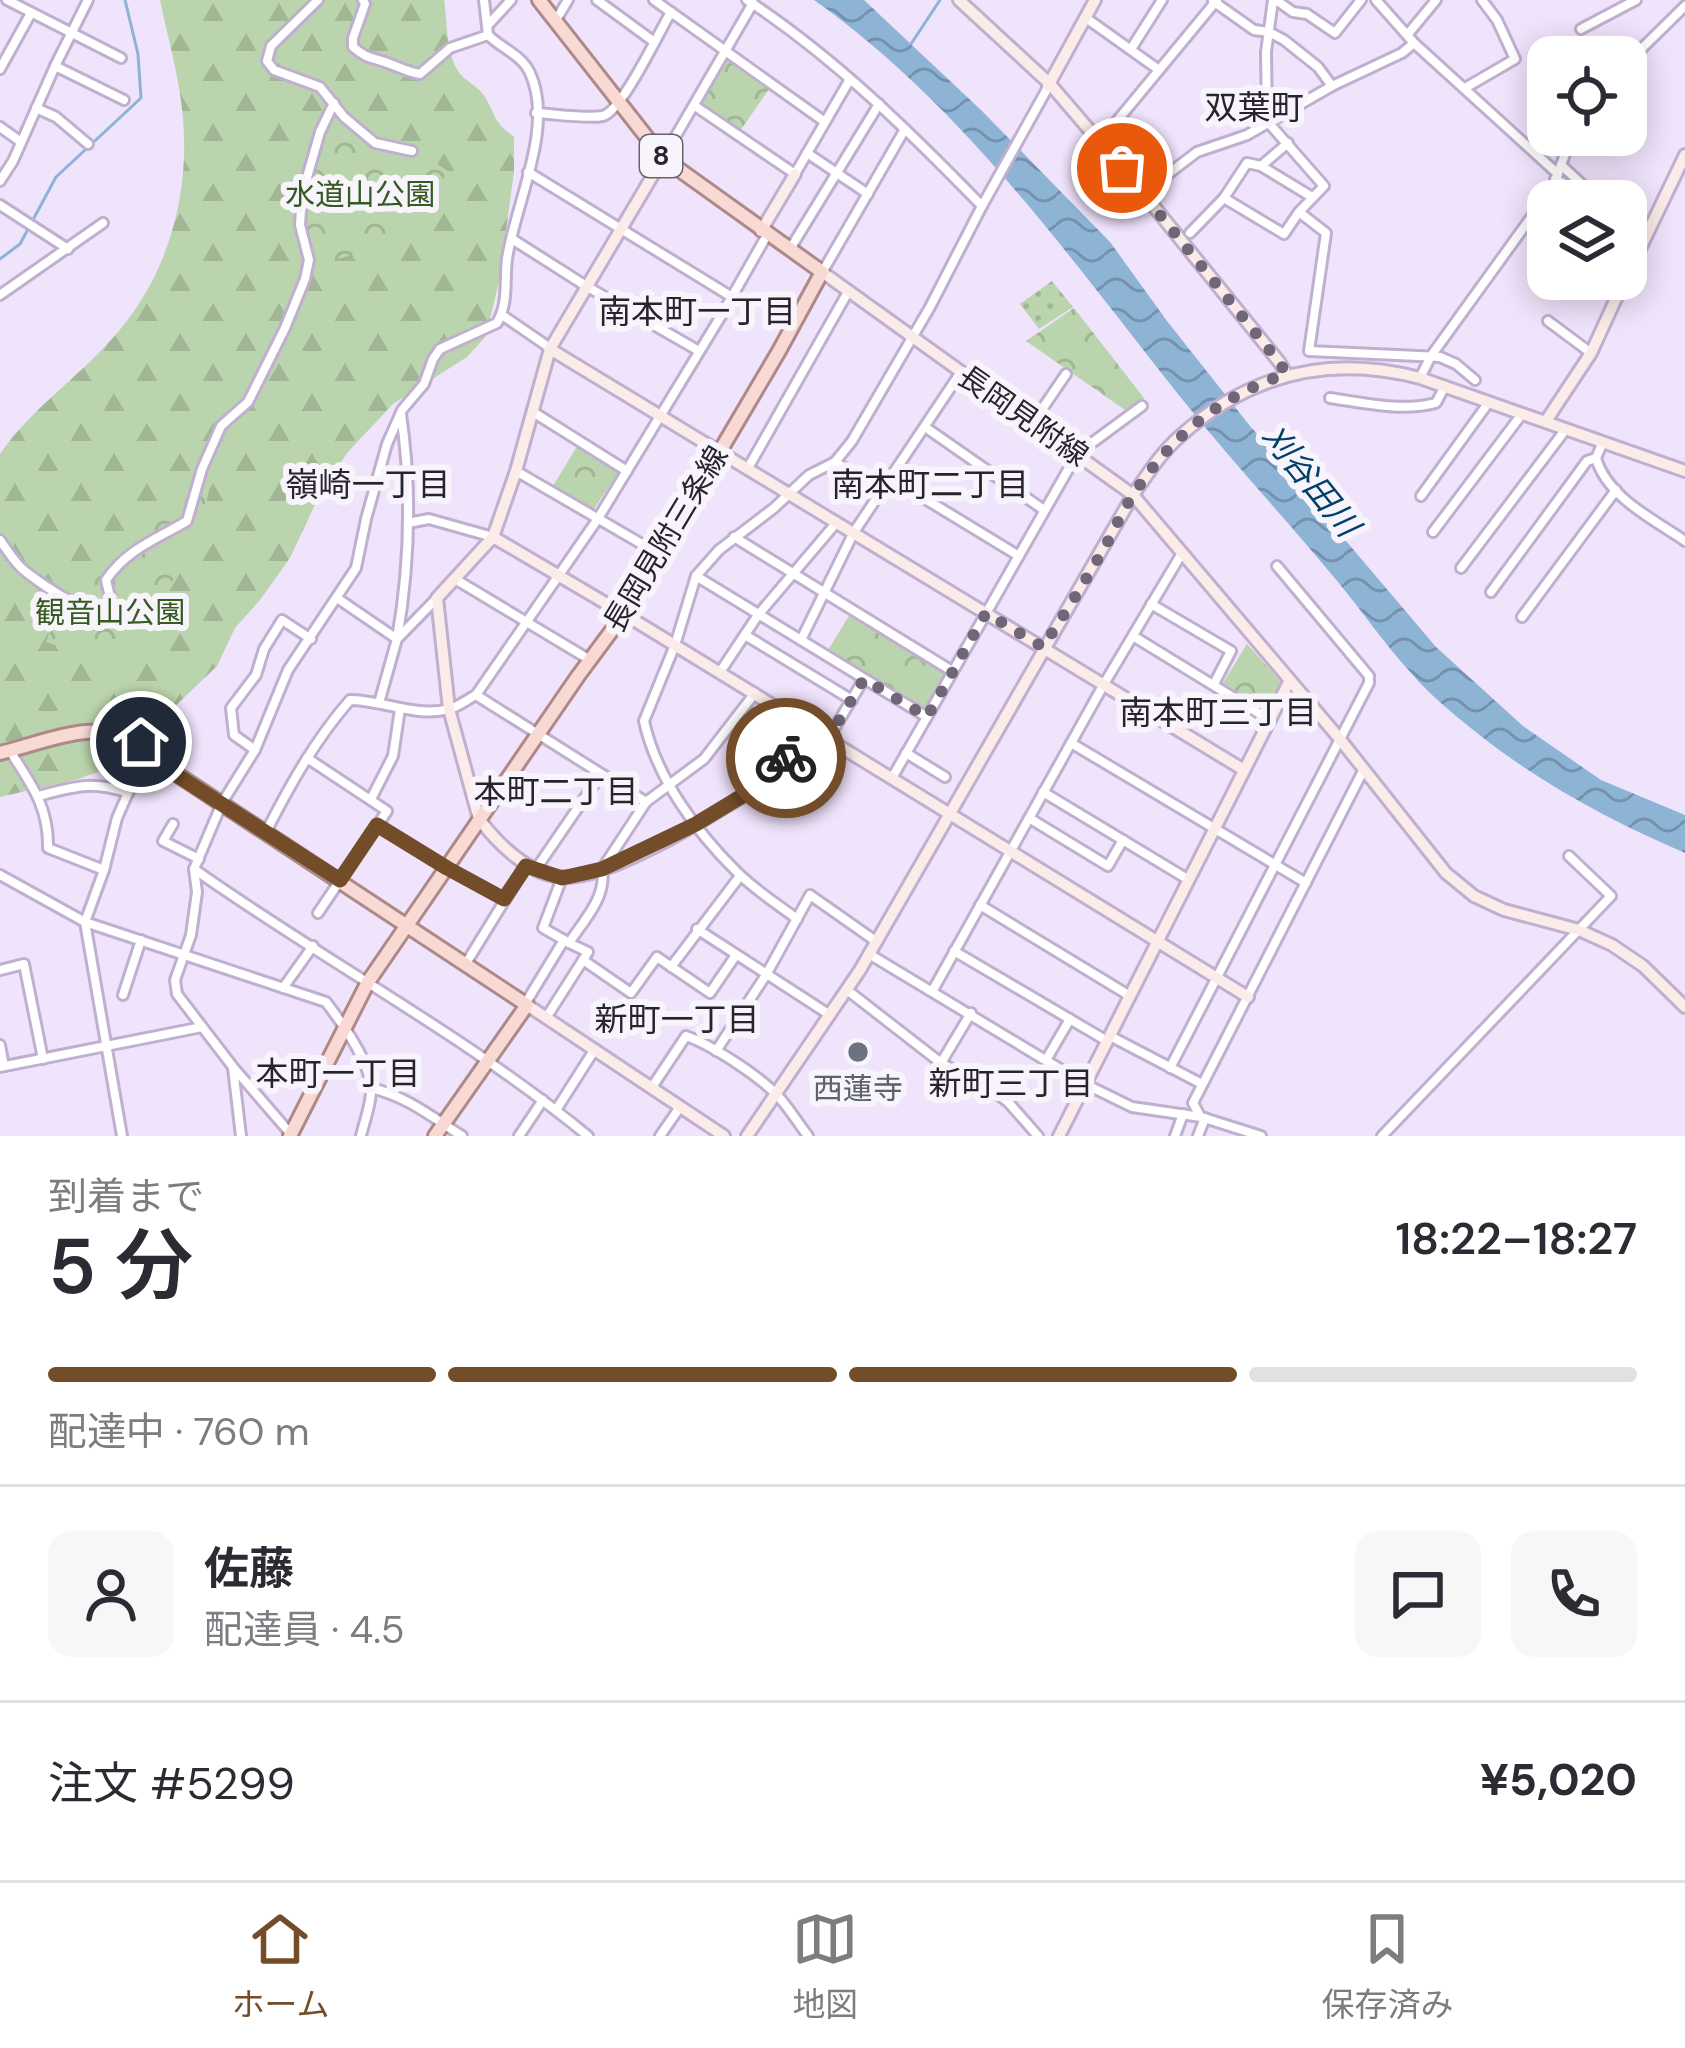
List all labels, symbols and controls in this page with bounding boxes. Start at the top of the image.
map controls [1527,36,1647,300]
button: locate [1527,36,1647,156]
district label: 双葉町 [1205,86,1304,129]
pin [1071,117,1173,219]
road number: 8 [640,135,682,177]
icon: bag [1089,135,1155,201]
park label: 水道山公園 [285,175,435,214]
button: layers [1527,180,1647,300]
district label: 南本町一丁目 [598,290,796,333]
street label: 長岡見附線 [951,357,1096,475]
water label: 刈谷田川 [1252,415,1371,547]
street label: 長岡見附三条線 [595,439,736,639]
district label: 嶺崎一丁目 [286,463,451,506]
district label: 南本町二丁目 [831,463,1029,506]
park label: 観音山公園 [35,593,185,632]
pin [90,691,192,793]
district label: 南本町三丁目 [1119,691,1317,734]
courier [726,698,846,818]
icon: home [108,709,174,775]
icon: bike [753,725,819,791]
district label: 本町二丁目 [474,770,639,813]
district label: 新町一丁目 [595,998,760,1041]
marker: 西蓮寺 [845,1039,871,1065]
district label: 本町一丁目 [256,1052,421,1095]
district label: 新町三丁目 [929,1062,1094,1105]
place label: 西蓮寺 [813,1069,903,1108]
text: 到着まで [48,1171,204,1222]
text: 18:22–18:27 [1395,1209,1637,1268]
text: 5 分 [48,1216,193,1317]
text: 配達中 · 760 m [48,1406,310,1457]
button: person [48,1531,174,1657]
button: chat [1355,1531,1481,1657]
button: phone [1511,1531,1637,1657]
text: 佐藤 [204,1539,294,1598]
text: 配達員 · 4.5 [204,1604,405,1655]
text: ¥5,020 [1480,1750,1637,1809]
text: 注文 #5299 [48,1754,295,1813]
tab: ホーム [231,1906,330,2026]
tab: 地図 [792,1906,858,2026]
tab: 保存済み [1321,1906,1453,2026]

